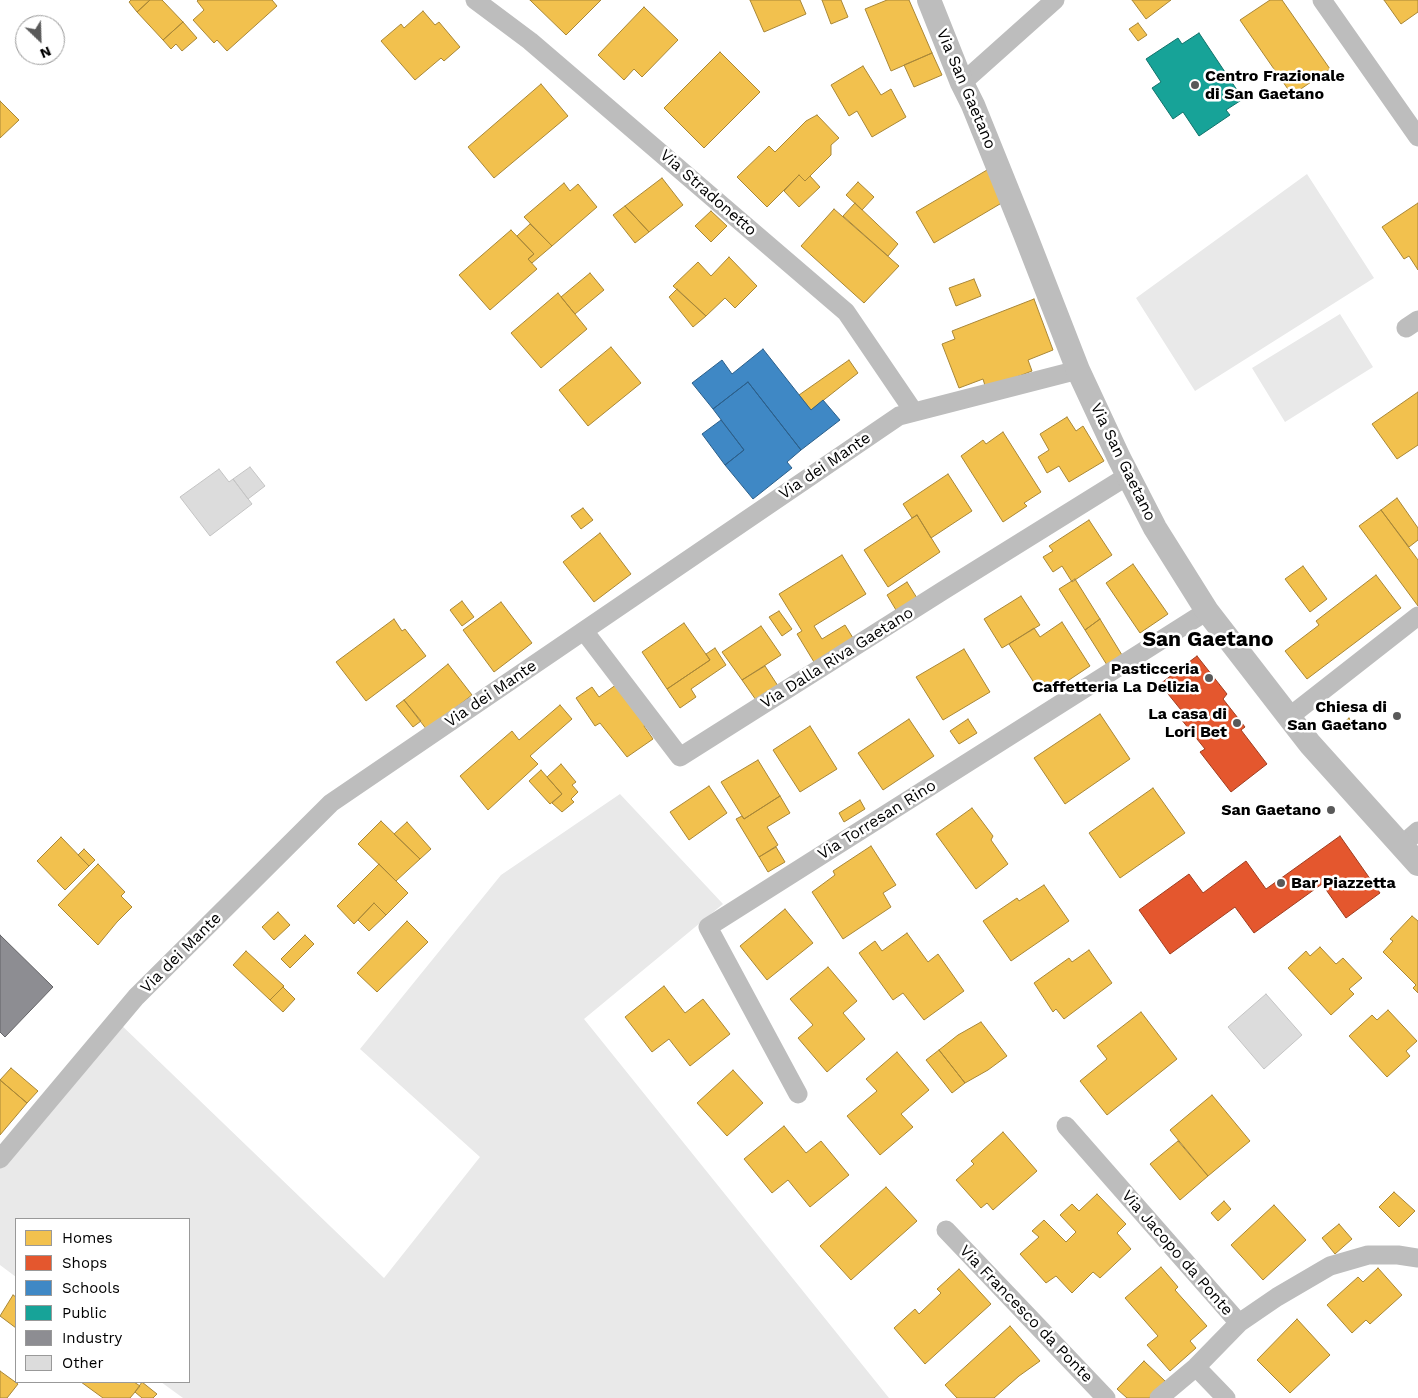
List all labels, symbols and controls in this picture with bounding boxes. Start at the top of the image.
north arrow [15,15,65,65]
street label: Via San Gaetano [932,26,1000,152]
text: N [38,43,54,62]
place label: Centro Frazionale di San Gaetano [1205,66,1345,104]
marker: Centro Frazionale di San Gaetano [1189,79,1201,91]
street label: Via Stradonetto [656,146,760,240]
street label: Via San Gaetano [1086,400,1160,524]
street label: Via dei Mante [776,428,874,504]
street label: Via Dalla Riva Gaetano [757,603,917,713]
district label: San Gaetano [1142,627,1274,653]
street label: Via dei Mante [442,656,540,732]
place label: Pasticceria Caffetteria La Delizia [1032,659,1199,697]
marker: Pasticceria Caffetteria La Delizia [1203,672,1215,684]
place label: Chiesa di San Gaetano [1287,697,1387,735]
place label: La casa di Lori Bet [1148,704,1227,742]
marker: Chiesa di San Gaetano [1391,710,1403,722]
marker: La casa di Lori Bet [1231,717,1243,729]
street label: Via Torresan Rino [814,776,940,864]
place label: San Gaetano [1221,800,1321,820]
marker: San Gaetano [1325,804,1337,816]
place label: Bar Piazzetta [1291,873,1396,893]
marker: Bar Piazzetta [1275,877,1287,889]
street label: Via dei Mante [137,909,225,997]
street label: Via Jacopo da Ponte [1117,1186,1237,1320]
legend [15,1218,190,1383]
text: Homes [62,1229,113,1247]
street label: Via Francesco da Ponte [955,1241,1097,1387]
text: Shops [62,1254,107,1272]
text: Schools [62,1279,120,1297]
text: Public [62,1304,107,1322]
text: Industry [62,1329,122,1347]
text: Other [62,1354,104,1372]

